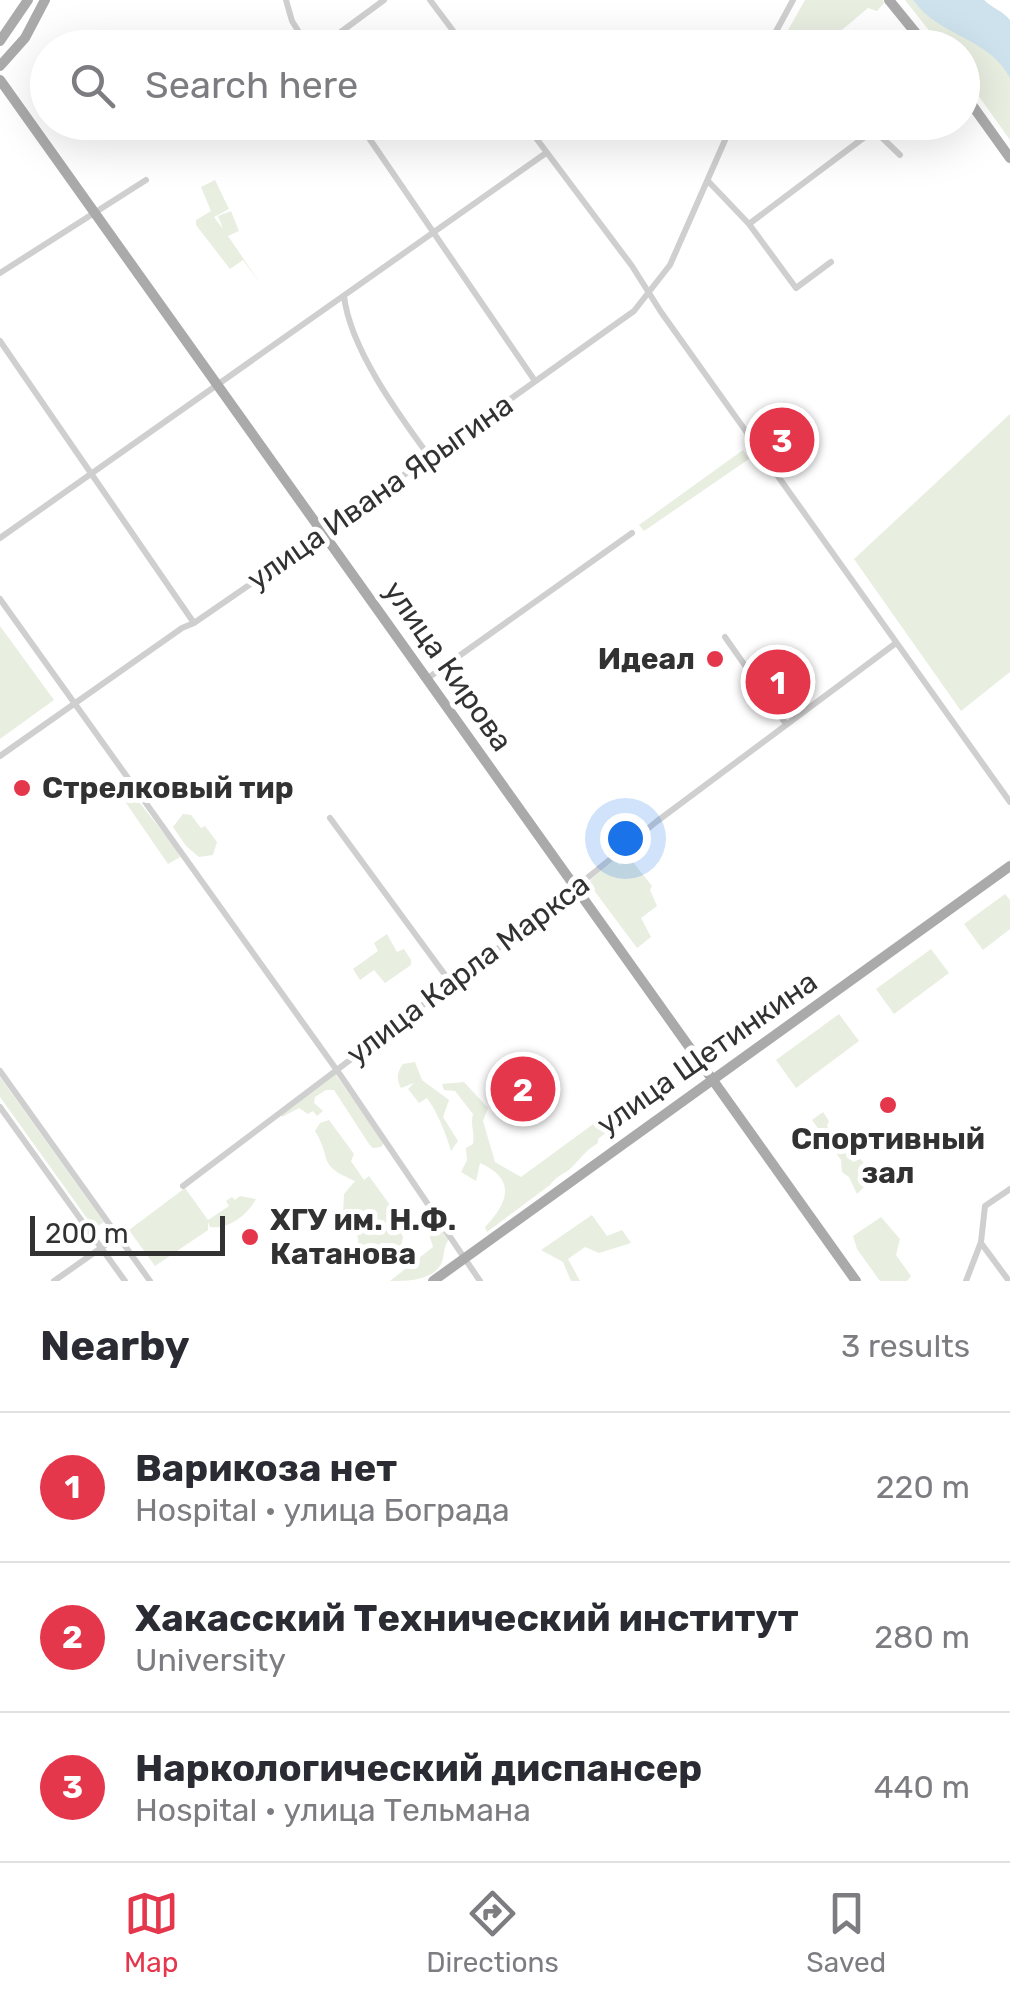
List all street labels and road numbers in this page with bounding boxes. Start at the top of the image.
street label: улица Ивана Ярыгина [240,387,520,597]
street label: улица Кирова [376,574,520,758]
street label: улица Карла Маркса [339,866,597,1072]
street label: улица Щетинкина [590,963,824,1143]

